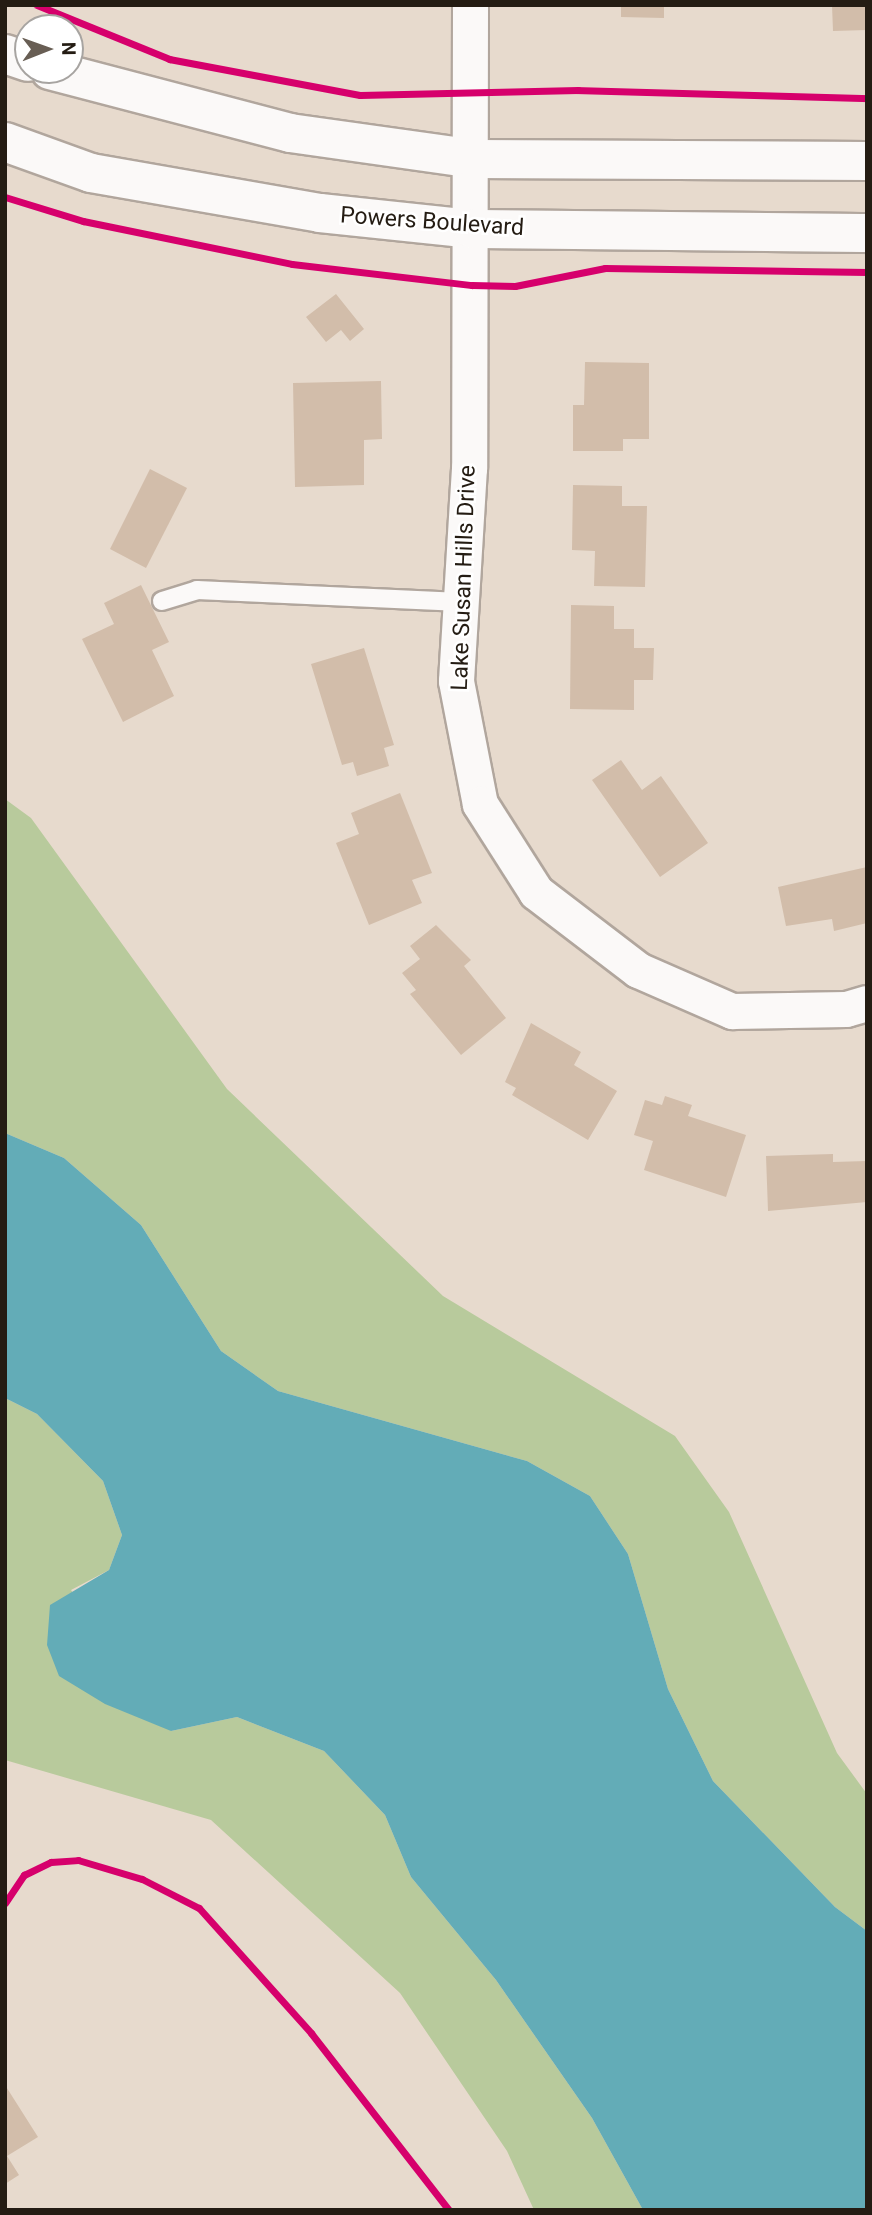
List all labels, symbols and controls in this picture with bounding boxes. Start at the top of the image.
north arrow [14,14,84,84]
text: N [57,42,80,56]
street label: Powers Boulevard [339,202,525,242]
street label: Lake Susan Hills Drive [446,465,482,691]

